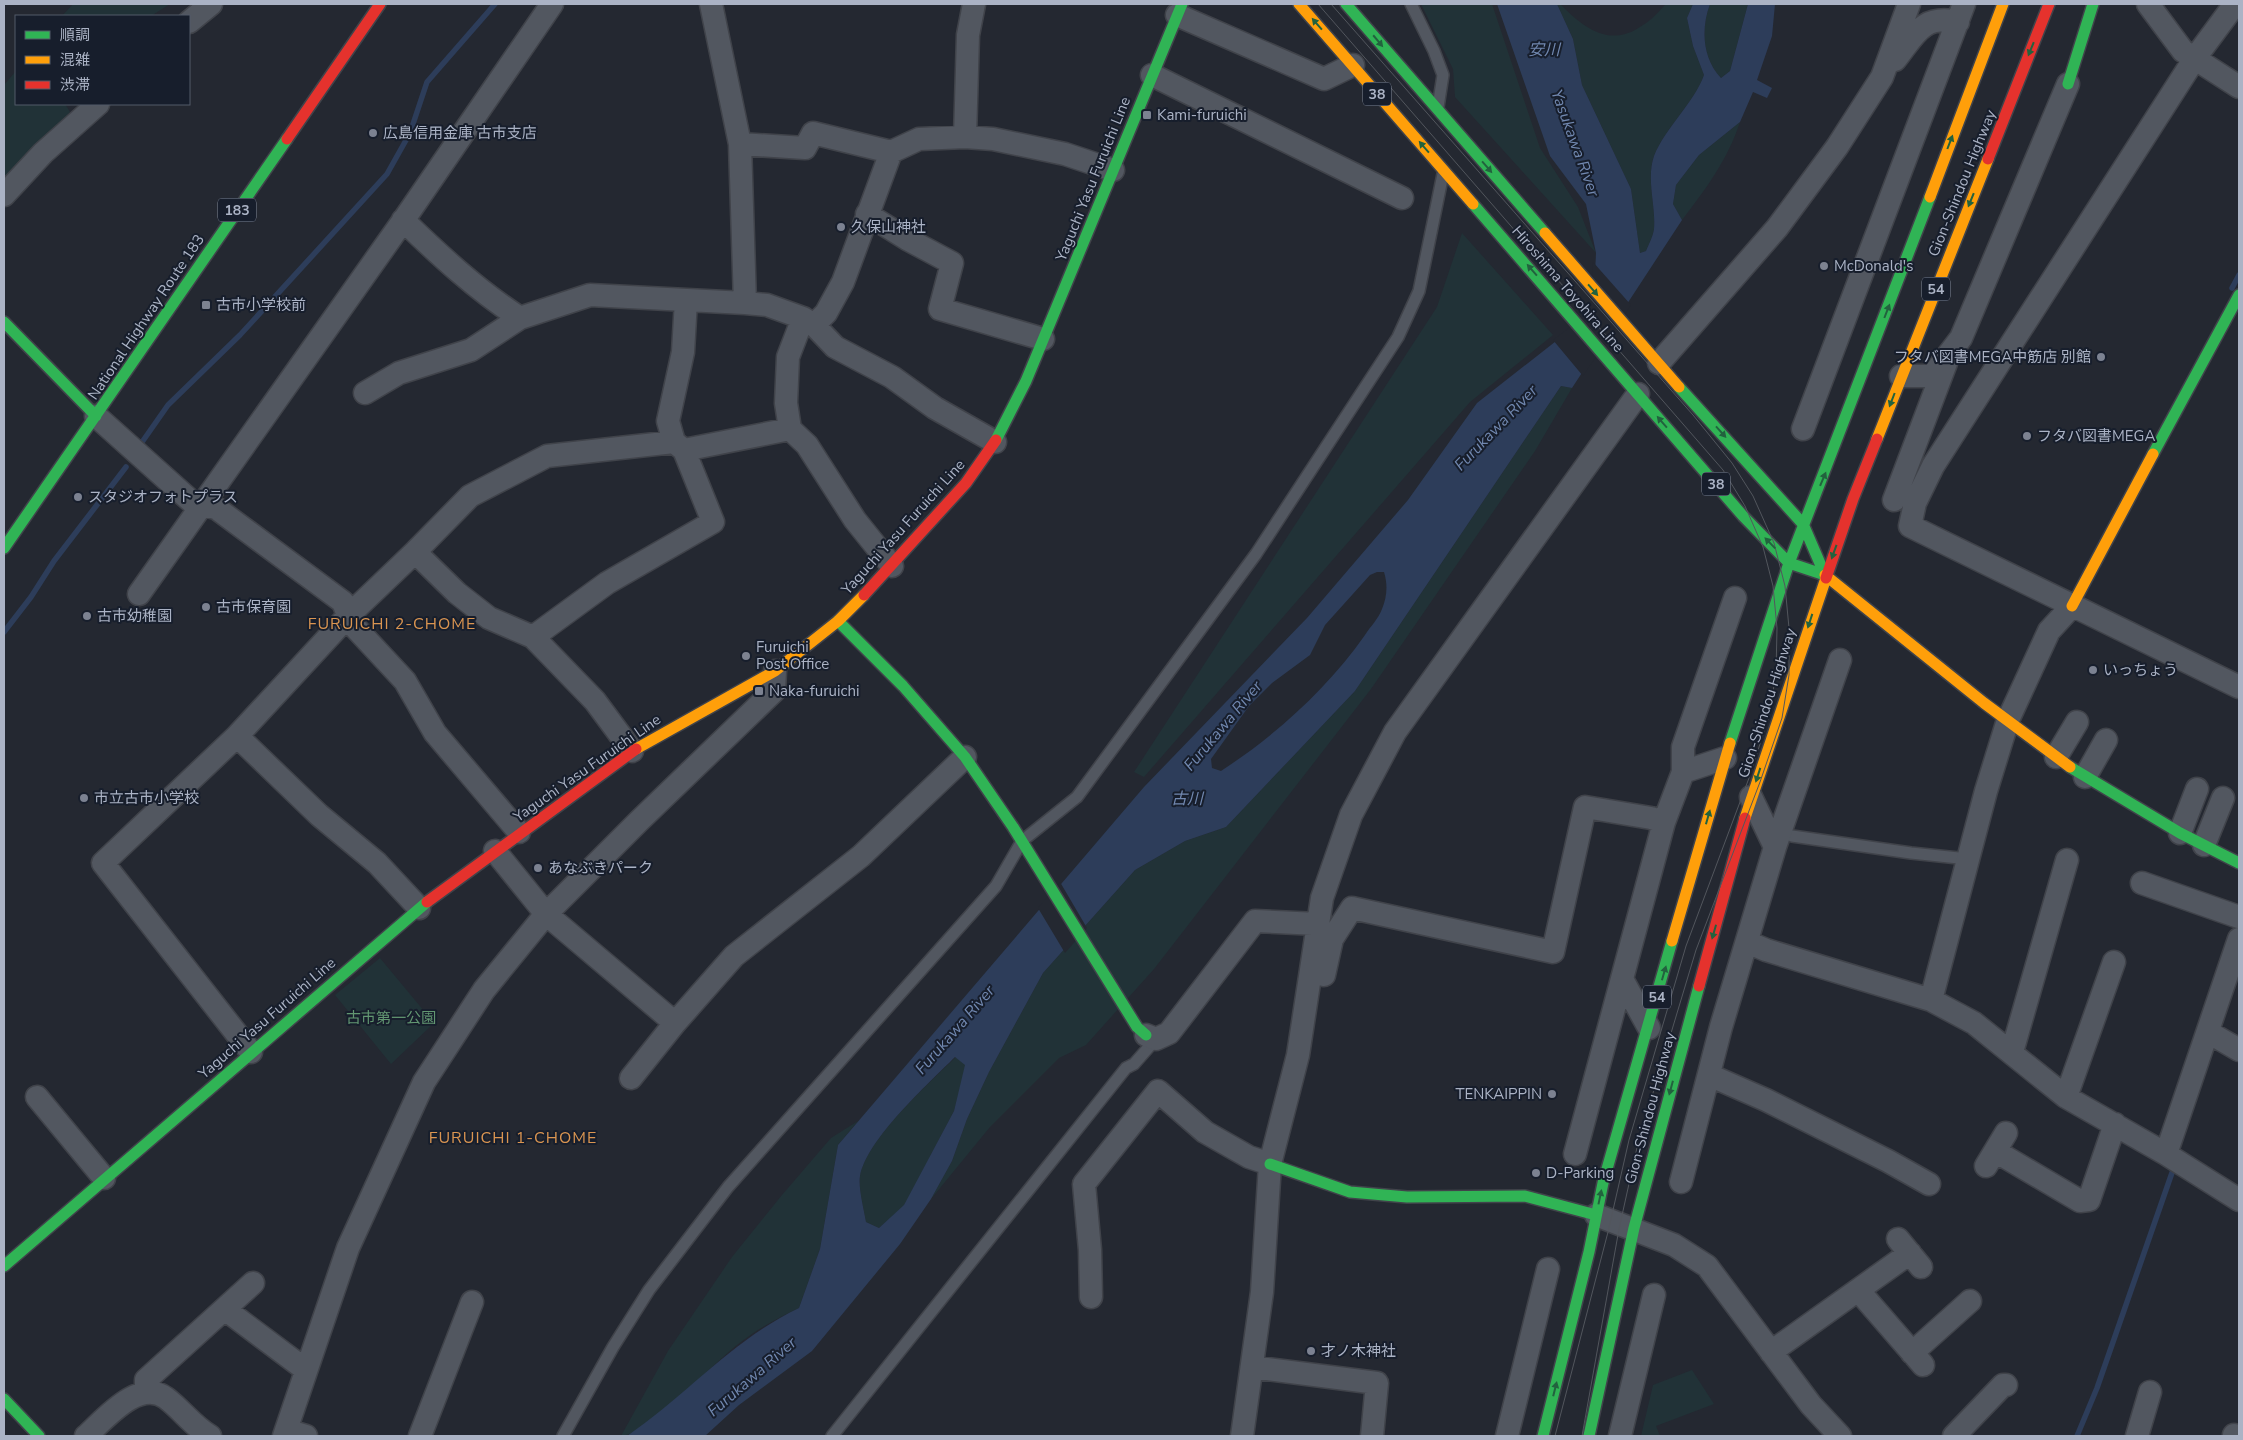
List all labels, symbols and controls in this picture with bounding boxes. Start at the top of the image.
legend [15,15,190,105]
one-way arrow [1312,18,1323,30]
text: 順調 [60,25,90,45]
one-way arrow [1372,34,1383,47]
water label: 安川 [1528,39,1562,61]
one-way arrow [2027,42,2035,57]
text: 混雑 [60,50,90,70]
text: 渋滞 [60,75,90,95]
road number: 38 [1363,82,1391,106]
water label: Yasukawa River [1545,86,1605,201]
street label: Yaguchi Yasu Furuichi Line [1050,94,1135,265]
place label: Kami-furuichi [1157,105,1247,125]
street label: Gion-Shindou Highway [1923,106,2001,259]
marker: Kami-furuichi [1141,109,1153,121]
place label: 広島信用金庫 古市支店 [383,123,537,143]
marker: 広島信用金庫 古市支店 [367,127,379,139]
one-way arrow [1947,135,1954,150]
one-way arrow [1418,140,1429,153]
one-way arrow [1481,161,1492,174]
one-way arrow [1967,193,1975,208]
road number: 183 [218,198,256,222]
place label: 久保山神社 [851,217,926,237]
marker: 久保山神社 [835,221,847,233]
street label: Hiroshima Toyohira Line [1507,221,1629,357]
street label: National Highway Route 183 [83,230,209,404]
place label: McDonald's [1834,256,1913,276]
marker: McDonald's [1818,260,1830,272]
one-way arrow [1526,265,1538,277]
road number: 54 [1922,278,1950,300]
one-way arrow [1588,283,1599,296]
place label: 古市小学校前 [216,295,306,315]
marker: 古市小学校前 [200,299,212,311]
one-way arrow [1883,303,1891,318]
place label: フタバ図書MEGA中筋店 別館 [1894,347,2091,367]
marker: フタバ図書MEGA中筋店 別館 [2095,351,2107,363]
water label: Furukawa River [1449,379,1543,476]
one-way arrow [1888,393,1896,408]
one-way arrow [1656,416,1668,428]
one-way arrow [1716,425,1727,438]
place label: フタバ図書MEGA [2037,426,2155,446]
marker: フタバ図書MEGA [2021,430,2033,442]
street label: Yaguchi Yasu Furuichi Line [836,455,969,600]
road number: 38 [1702,472,1730,496]
one-way arrow [1819,472,1827,486]
place label: スタジオフォトプラス [88,487,238,507]
marker: スタジオフォトプラス [72,491,84,503]
one-way arrow [1764,537,1776,549]
one-way arrow [1830,545,1838,560]
place label: 古市保育園 [216,597,291,617]
marker: 古市保育園 [200,601,212,613]
place label: 古市幼稚園 [97,606,172,626]
marker: 古市幼稚園 [81,610,93,622]
district label: FURUICHI 2-CHOME [308,613,476,635]
one-way arrow [1806,614,1813,629]
street label: Gion-Shindou Highway [1733,625,1801,781]
place label: Furuichi Post Office [756,637,829,674]
marker: Furuichi Post Office [740,650,752,662]
place label: いっちょう [2103,660,2178,680]
marker: いっちょう [2087,664,2099,676]
water label: Furukawa River [1179,675,1268,776]
place label: Naka-furuichi [769,681,859,701]
marker: Naka-furuichi [753,685,765,697]
street label: Yaguchi Yasu Furuichi Line [509,709,665,827]
one-way arrow [1754,768,1762,783]
place label: 市立古市小学校 [94,788,199,808]
water label: 古川 [1171,788,1205,810]
marker: 市立古市小学校 [78,792,90,804]
one-way arrow [1704,809,1712,824]
place label: あなぶきパーク [548,858,653,878]
marker: あなぶきパーク [532,862,544,874]
one-way arrow [1709,924,1717,939]
street label: Yaguchi Yasu Furuichi Line [193,953,340,1084]
one-way arrow [1660,966,1668,981]
water label: Furukawa River [910,980,1001,1079]
road number: 54 [1643,986,1671,1009]
park label: 古市第一公園 [346,1008,436,1028]
street label: Gion-Shindou Highway [1620,1030,1680,1186]
one-way arrow [1666,1081,1674,1096]
place label: TENKAIPPIN [1455,1084,1542,1104]
marker: TENKAIPPIN [1546,1088,1558,1100]
district label: FURUICHI 1-CHOME [429,1127,597,1149]
place label: D-Parking [1546,1163,1614,1183]
marker: D-Parking [1530,1167,1542,1179]
one-way arrow [1596,1189,1604,1204]
water label: Furukawa River [703,1331,802,1422]
place label: 才ノ木神社 [1321,1341,1396,1361]
marker: 才ノ木神社 [1305,1345,1317,1357]
one-way arrow [1551,1381,1559,1396]

